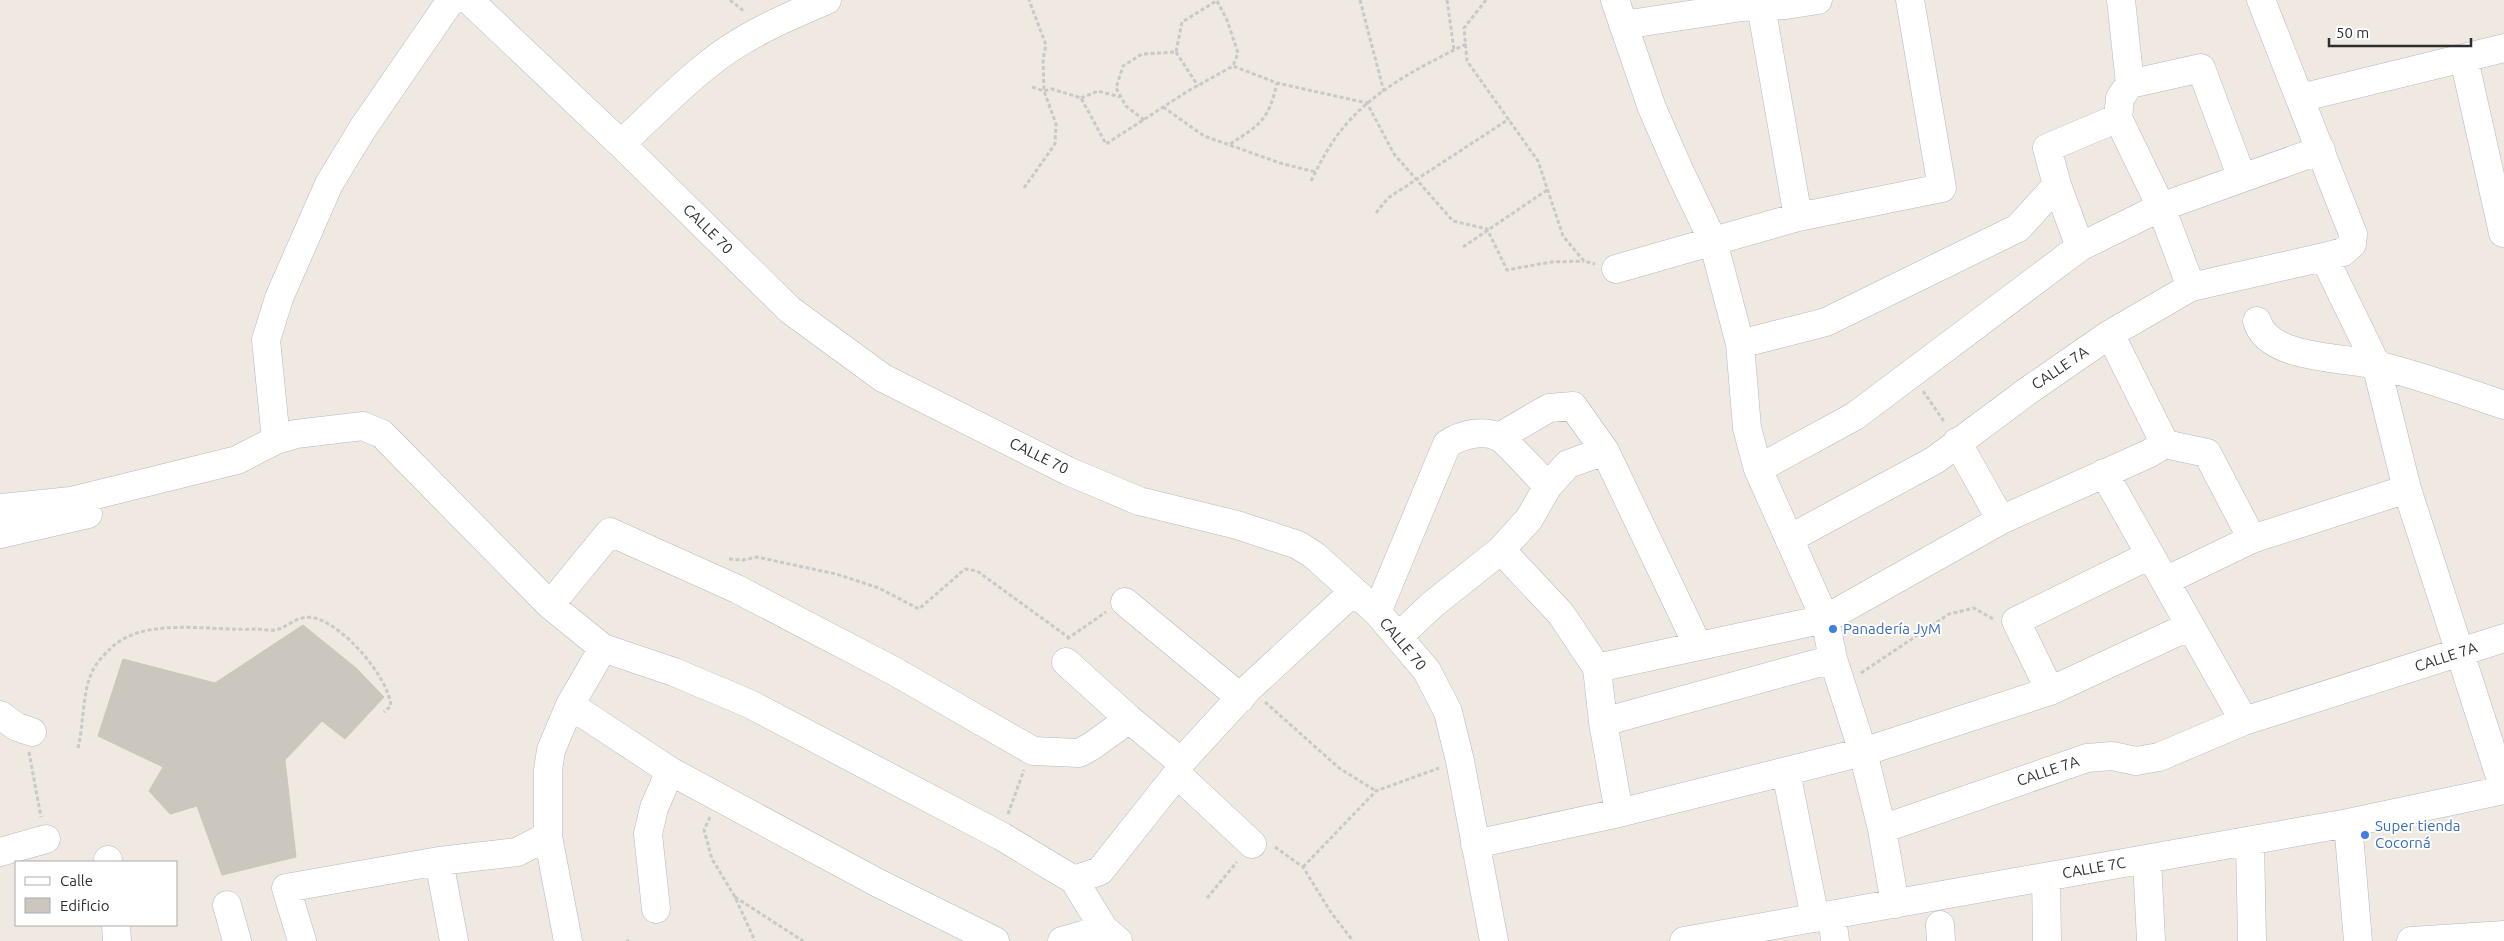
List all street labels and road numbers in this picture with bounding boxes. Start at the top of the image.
street label: CALLE 70 [680,200,737,257]
street label: CALLE 7A [2028,342,2091,393]
street label: CALLE 70 [1007,434,1071,477]
street label: CALLE 70 [1377,614,1430,673]
street label: CALLE 7A [2412,638,2479,675]
street label: CALLE 7A [2015,752,2081,789]
street label: CALLE 7C [2061,854,2127,881]

